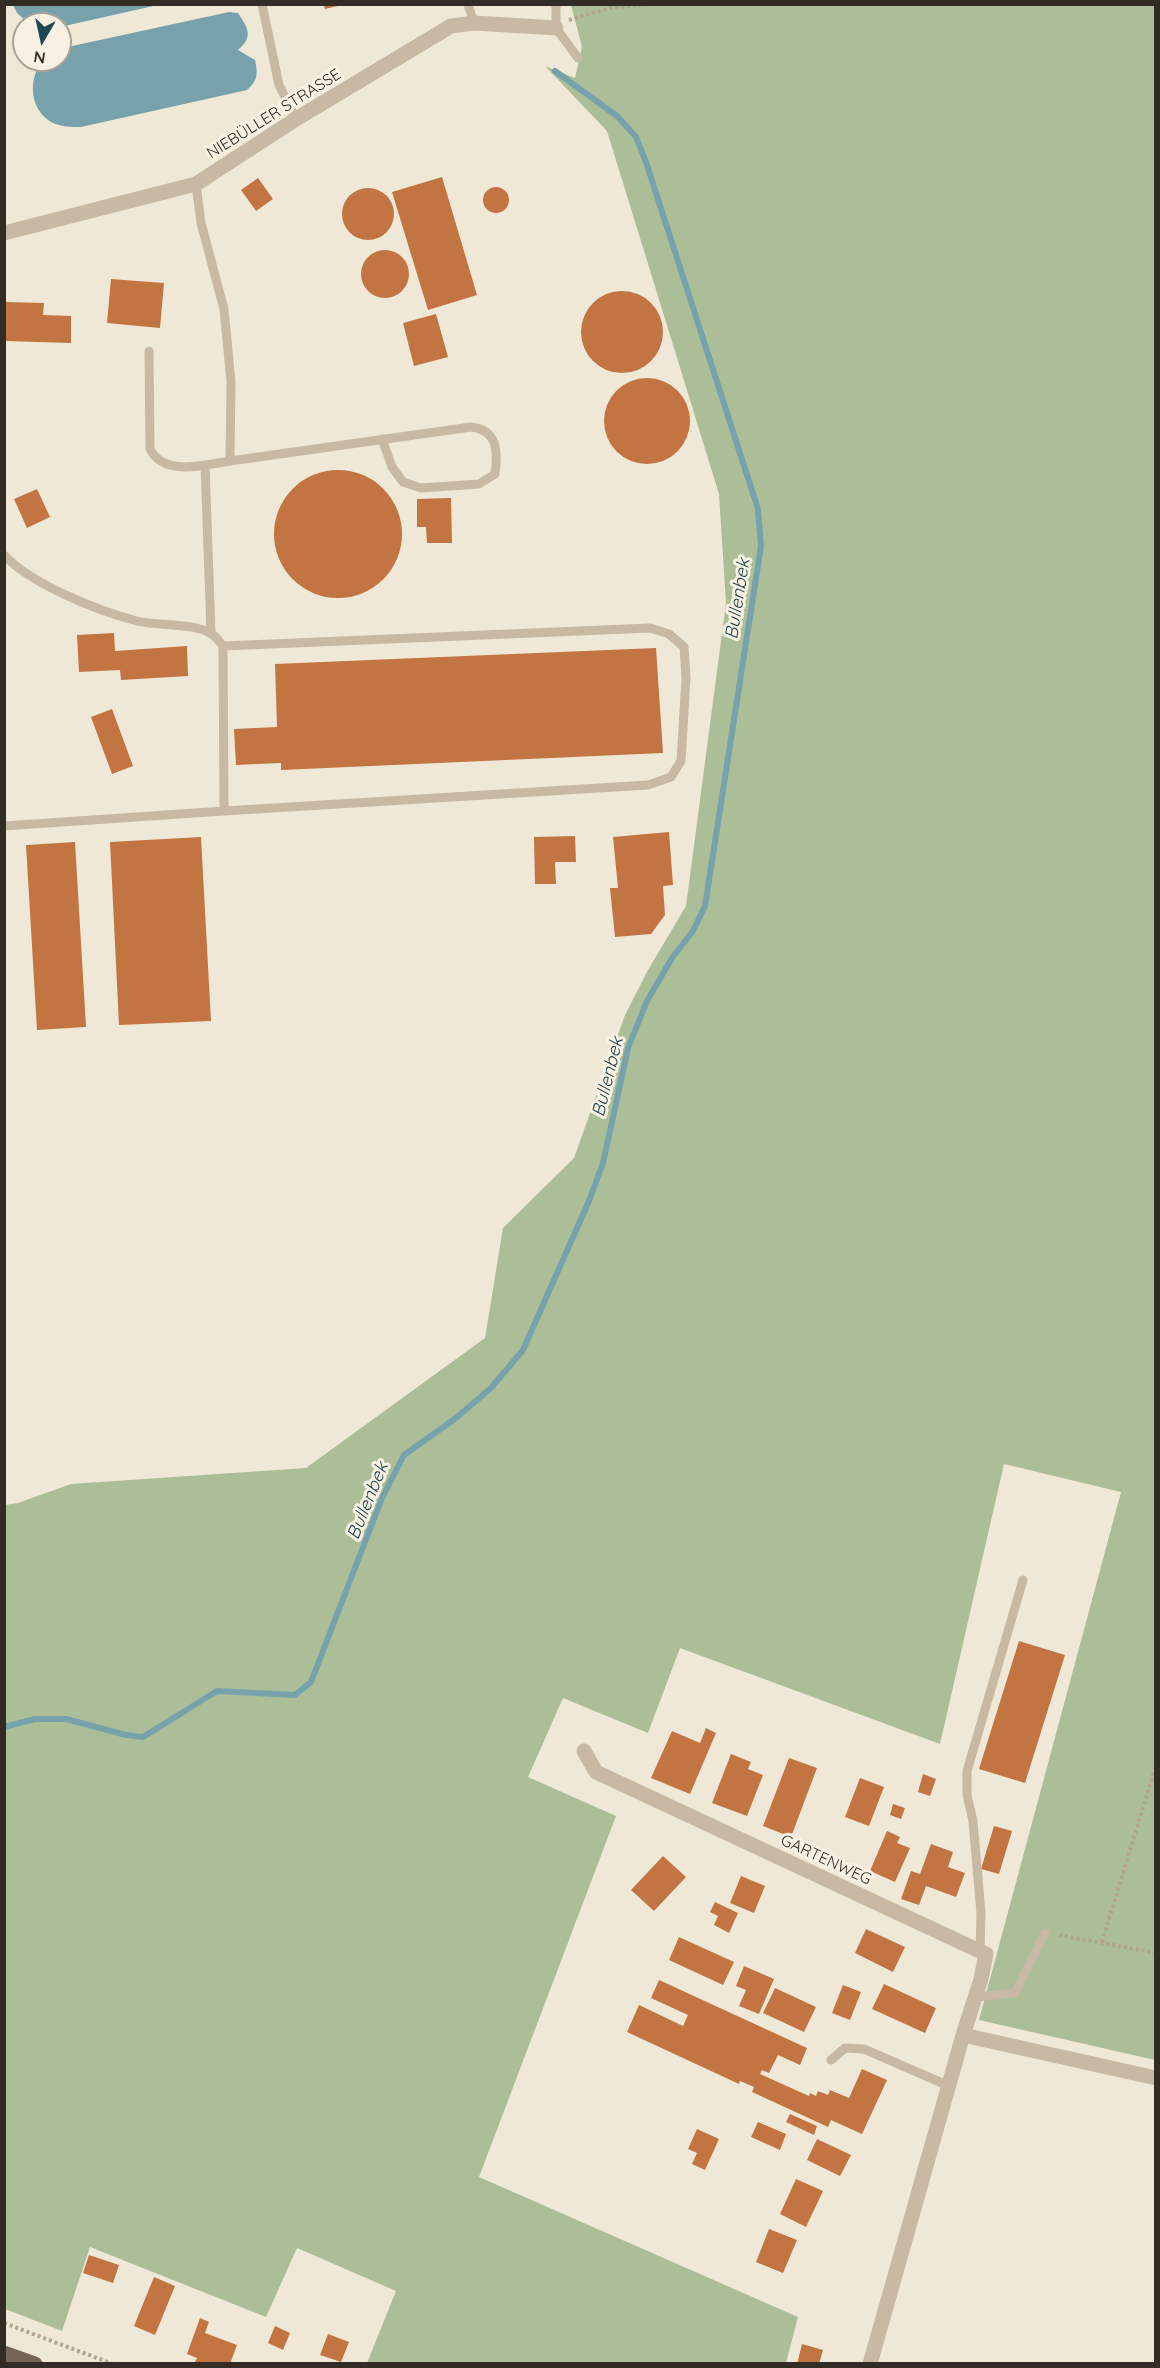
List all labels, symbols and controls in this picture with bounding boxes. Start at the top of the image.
north arrow [12,12,72,72]
text: N [32,47,47,69]
street label: NIEBÜLLER STRASSE [203,65,345,163]
water label: Bullenbek [721,557,755,641]
water label: Bullenbek [588,1035,628,1119]
water label: Bullenbek [343,1459,393,1543]
street label: GARTENWEG [778,1831,874,1889]

